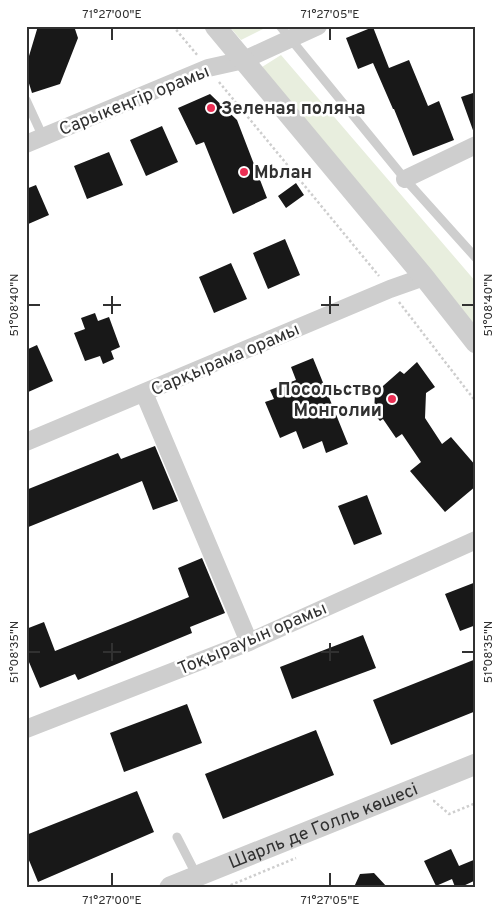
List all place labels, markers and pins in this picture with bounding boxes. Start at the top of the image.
place label: Зеленая поляна [221,98,366,121]
marker: Зеленая поляна [205,102,217,114]
place label: Мbлан [254,162,312,185]
marker: Мbлан [238,166,250,178]
place label: Посольство Монголии [278,379,382,423]
marker: Посольство Монголии [386,393,398,405]

